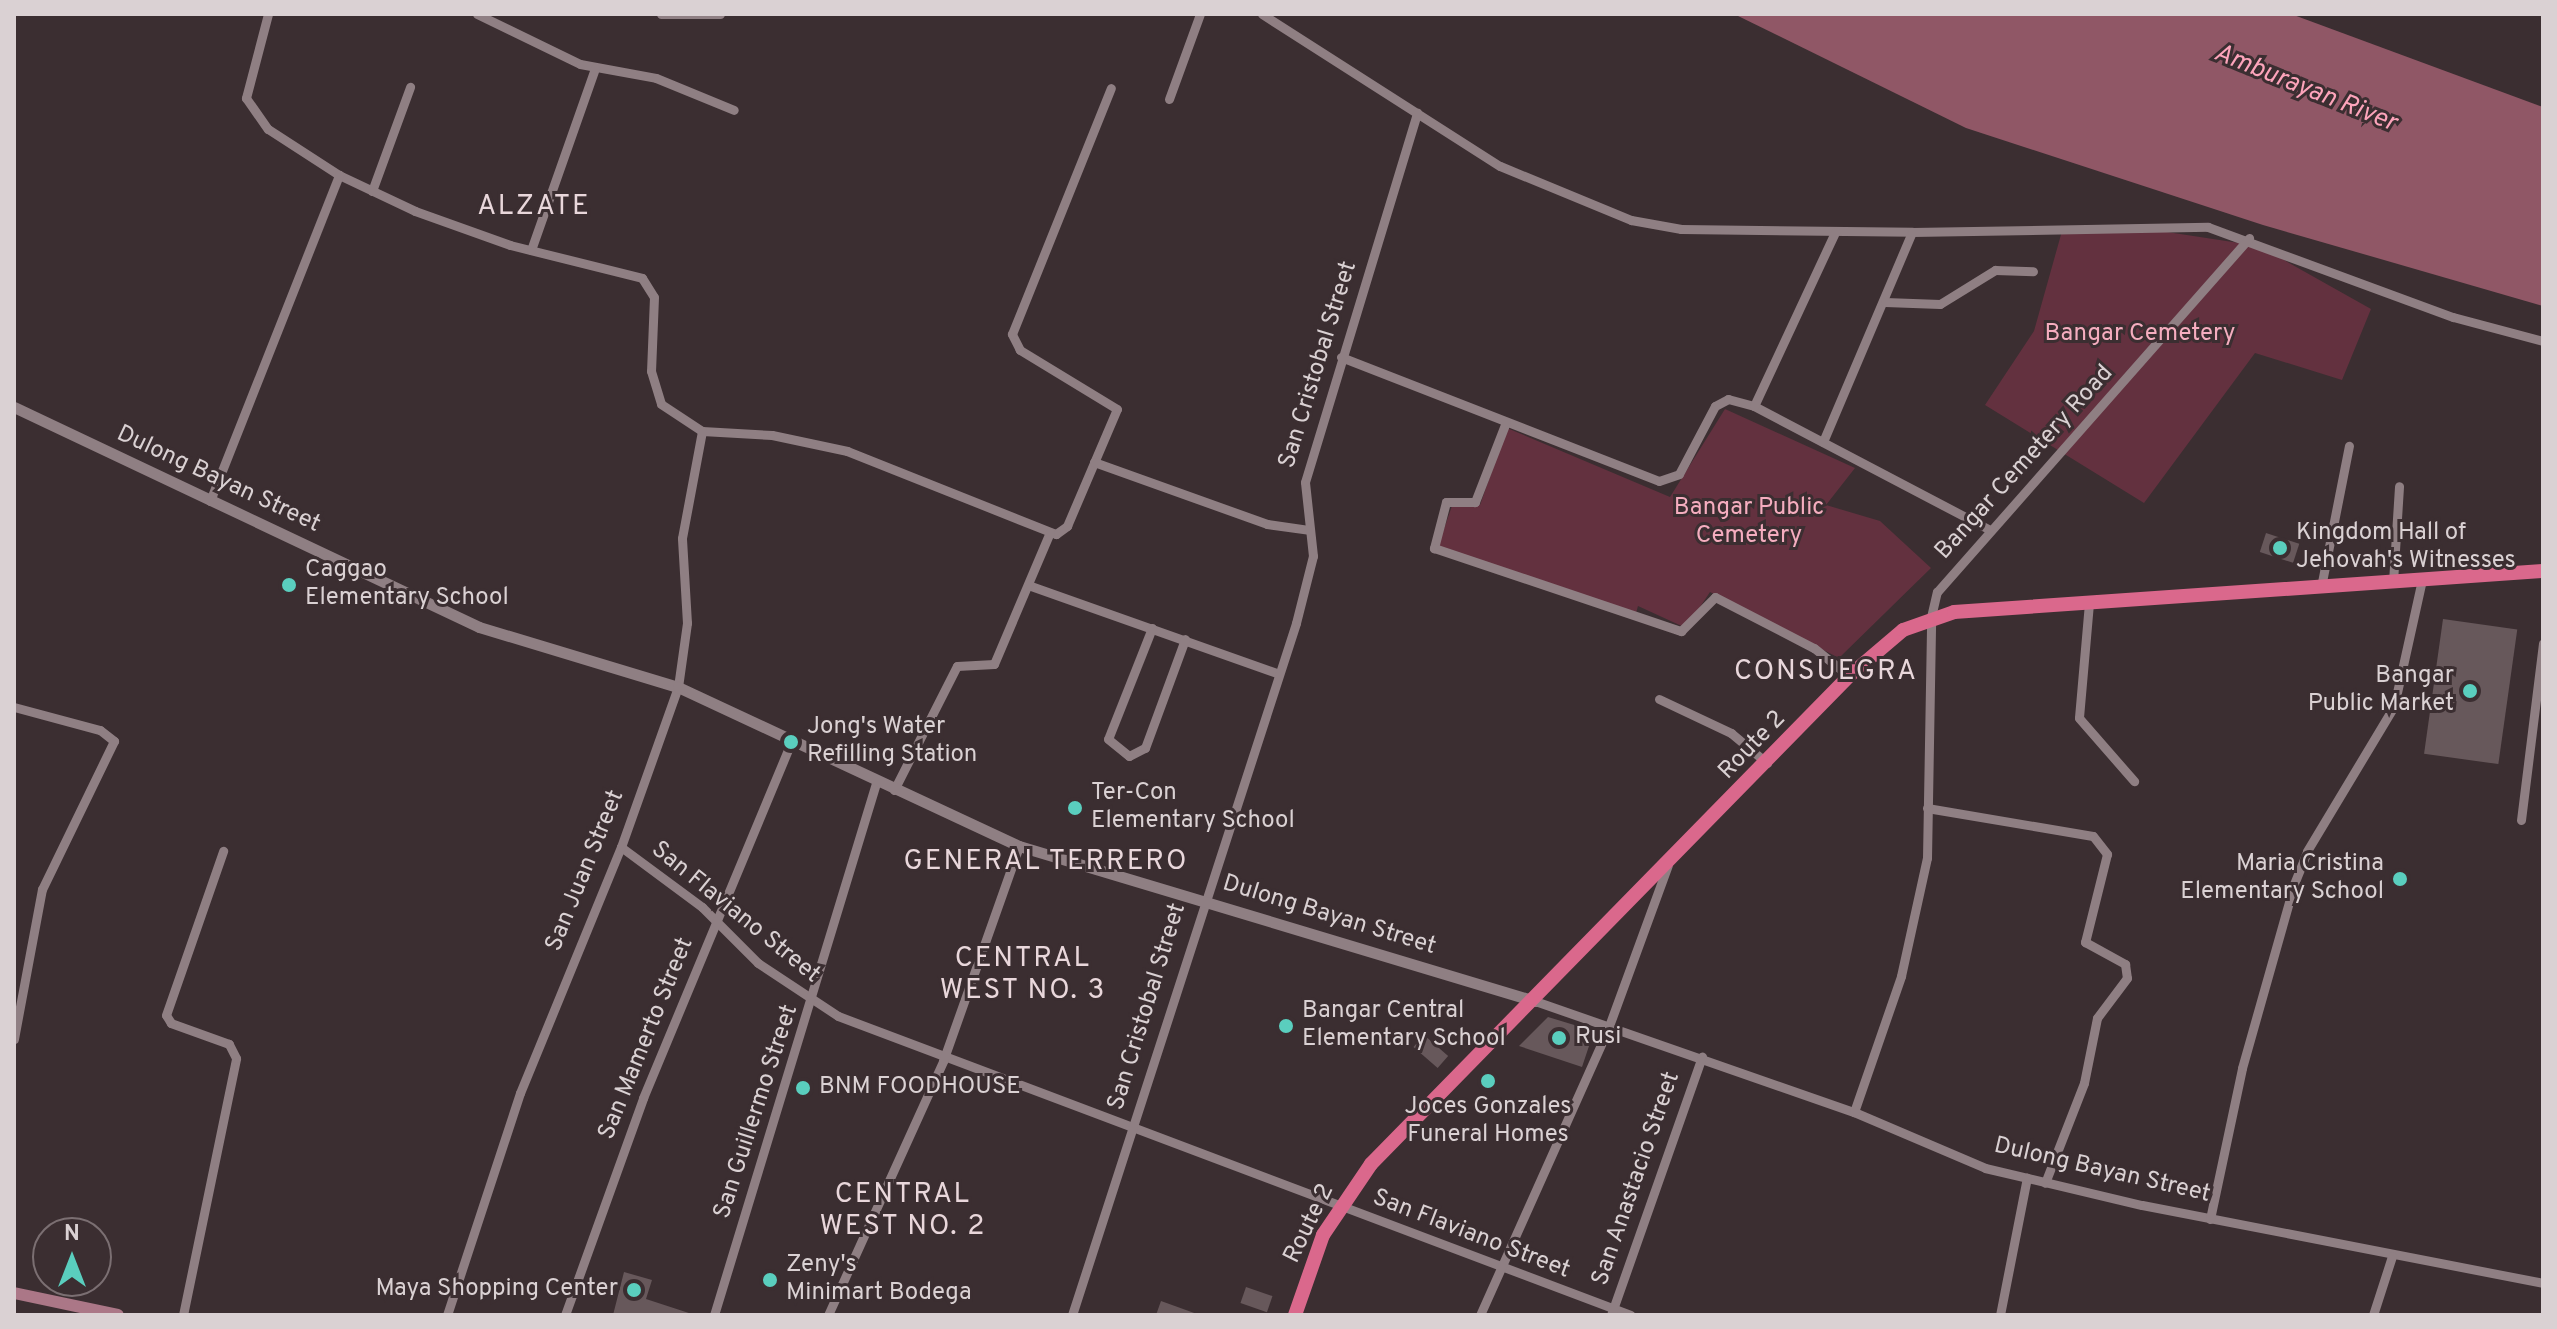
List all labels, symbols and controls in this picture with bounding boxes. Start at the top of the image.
water label: Amburayan River [2209,38,2401,140]
district label: ALZATE [477,190,591,224]
street label: San Cristobal Street [1274,258,1364,472]
park label: Bangar Cemetery [2045,321,2235,349]
street label: Bangar Cemetery Road [1930,360,2120,566]
street label: Dulong Bayan Street [112,420,324,540]
park label: Bangar Public Cemetery [1674,495,1824,551]
place label: Kingdom Hall of Jehovah's Witnesses [2296,520,2516,576]
marker: Kingdom Hall of Jehovah's Witnesses [2271,539,2289,557]
place label: Caggao Elementary School [305,557,509,613]
marker: Caggao Elementary School [280,576,298,594]
district label: CONSUEGRA [1734,655,1918,689]
place label: Bangar Public Market [2308,663,2454,719]
marker: Bangar Public Market [2461,682,2479,700]
street label: Route 2 [1713,706,1793,786]
place label: Jong's Water Refilling Station [807,714,977,770]
marker: Jong's Water Refilling Station [782,733,800,751]
place label: Ter-Con Elementary School [1091,780,1295,836]
street label: San Juan Street [541,786,631,956]
marker: Ter-Con Elementary School [1066,799,1084,817]
street label: San Flaviano Street [645,836,825,990]
district label: GENERAL TERRERO [903,845,1189,879]
place label: Maria Cristina Elementary School [2180,851,2384,907]
street label: Dulong Bayan Street [1219,870,1439,962]
marker: Maria Cristina Elementary School [2391,870,2409,888]
street label: San Cristobal Street [1103,900,1193,1114]
street label: San Mamerto Street [593,934,701,1144]
district label: CENTRAL WEST NO. 3 [939,942,1107,1008]
place label: Bangar Central Elementary School [1302,998,1506,1054]
street label: San Guillermo Street [709,1001,805,1223]
marker: Bangar Central Elementary School [1277,1017,1295,1035]
place label: Rusi [1575,1024,1621,1052]
marker: Rusi [1550,1029,1568,1047]
street label: San Anastacio Street [1587,1068,1687,1290]
marker: Joces Gonzales Funeral Homes [1479,1072,1497,1090]
place label: BNM FOODHOUSE [819,1074,1021,1102]
marker: BNM FOODHOUSE [794,1079,812,1097]
place label: Joces Gonzales Funeral Homes [1405,1094,1571,1150]
street label: Dulong Bayan Street [1991,1132,2213,1210]
district label: CENTRAL WEST NO. 2 [819,1178,987,1244]
street label: Route 2 [1279,1180,1341,1268]
street label: San Flaviano Street [1368,1184,1574,1286]
north arrow [32,1217,112,1297]
text: N [64,1221,80,1248]
place label: Zeny's Minimart Bodega [786,1252,972,1308]
marker: Zeny's Minimart Bodega [761,1271,779,1289]
place label: Maya Shopping Center [375,1276,618,1304]
marker: Maya Shopping Center [625,1281,643,1299]

